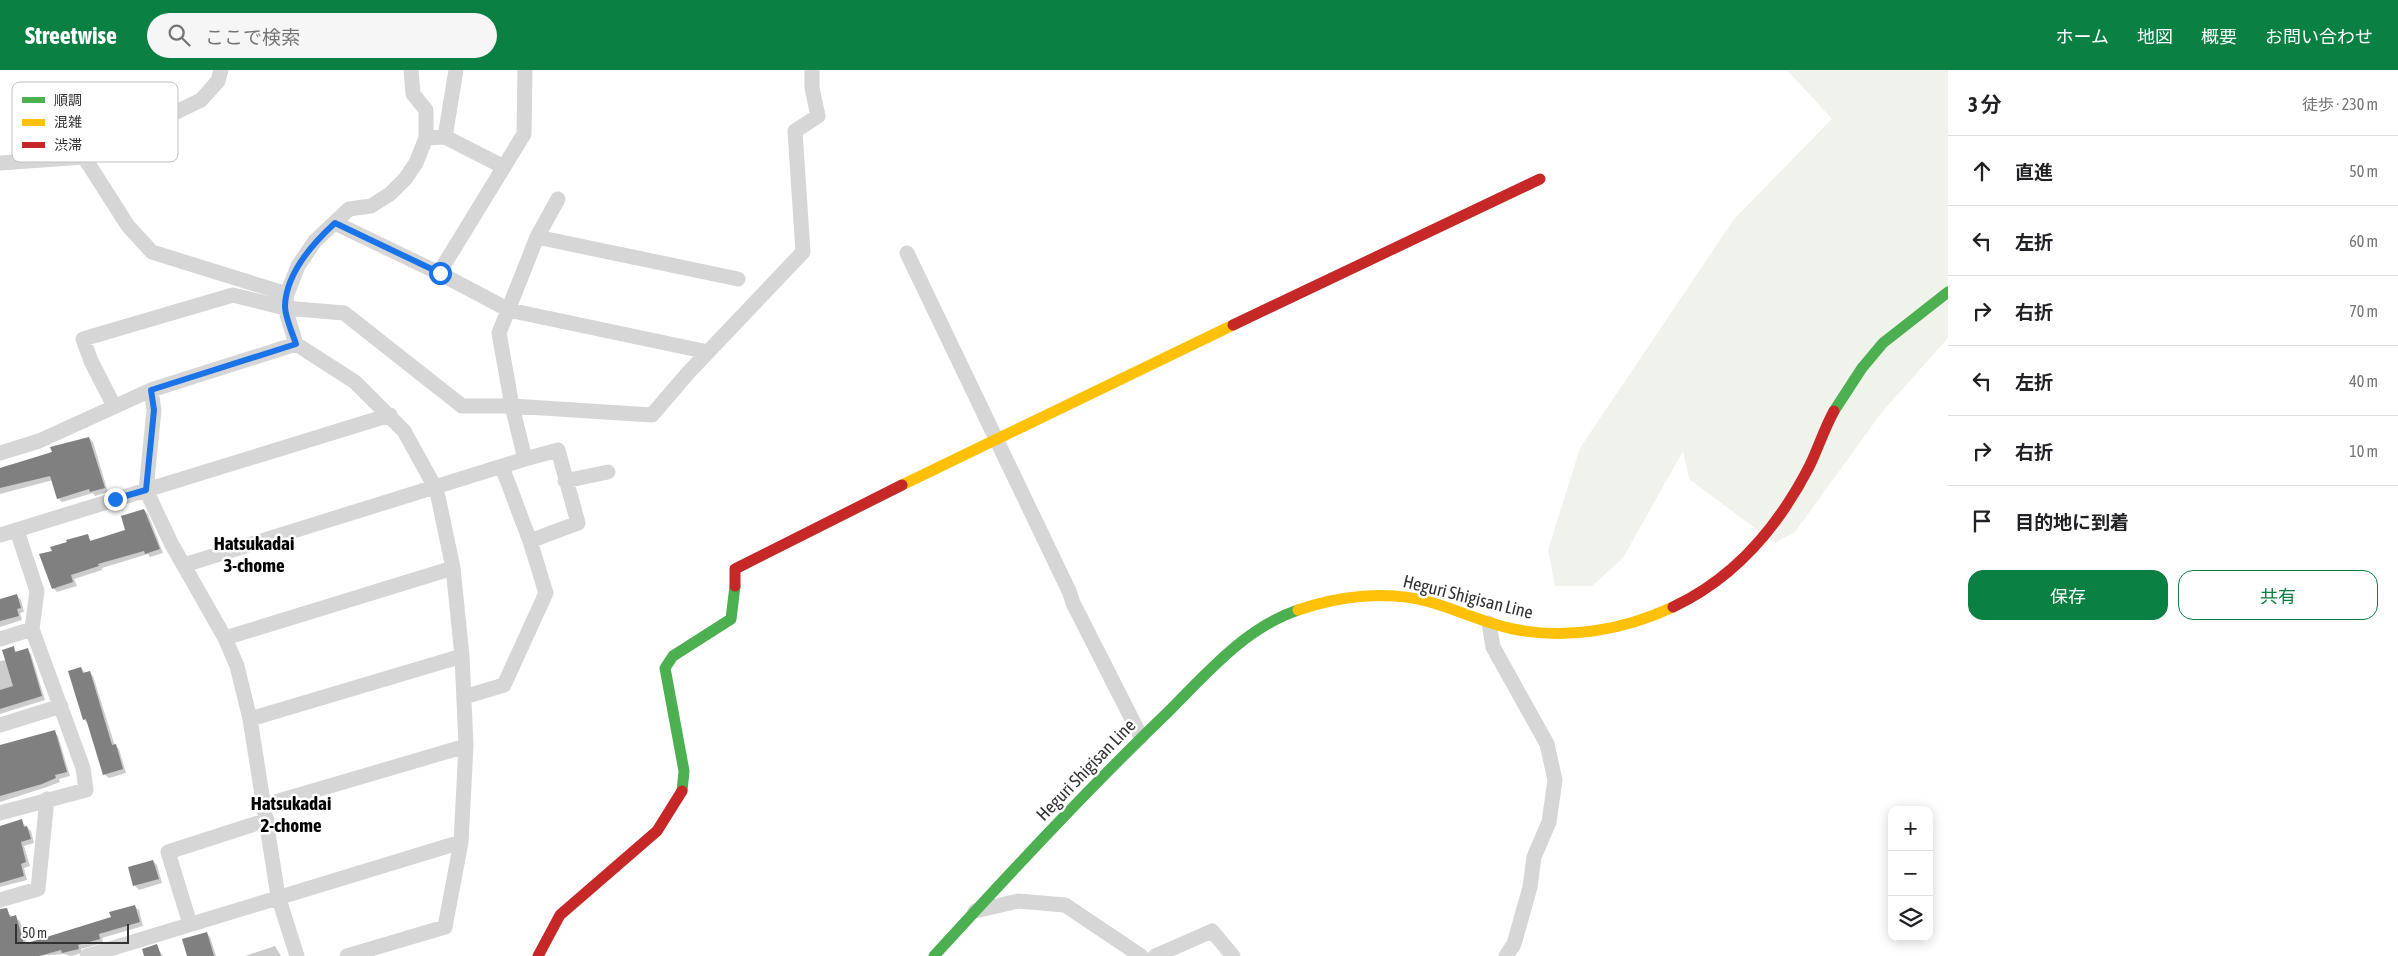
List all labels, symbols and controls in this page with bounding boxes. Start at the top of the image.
search box [147,13,497,58]
icon: search [165,21,193,49]
text: Streetwise [25,22,117,49]
text: ここで検索 [205,26,300,48]
text: ホーム [2056,26,2109,47]
text: 地図 [2137,26,2173,47]
text: 概要 [2201,26,2237,47]
text: お問い合わせ [2265,26,2373,47]
legend [12,82,178,162]
text: 順調 [54,92,82,108]
text: 3 分 [1968,92,2002,116]
text: 徒歩 · 230 m [2302,95,2378,113]
text: 混雑 [54,114,82,130]
text: 渋滞 [54,137,82,153]
icon: ahead [1968,157,1996,185]
text: 直進 [2015,161,2053,183]
text: 50 m [2349,162,2378,180]
icon: left [1968,227,1996,255]
text: 左折 [2015,231,2053,253]
text: 60 m [2349,232,2378,250]
route start [429,262,452,285]
icon: right [1968,297,1996,325]
text: 右折 [2015,301,2053,323]
text: 70 m [2349,302,2378,320]
icon: left [1968,367,1996,395]
text: 左折 [2015,371,2053,393]
text: 40 m [2349,372,2378,390]
icon: right [1968,437,1996,465]
text: 右折 [2015,441,2053,463]
text: 10 m [2349,442,2378,460]
route end [104,488,127,511]
icon: arrive [1968,507,1996,535]
text: 目的地に到着 [2015,511,2129,533]
district label: Hatsukadai 3-chome [214,532,294,576]
street label: Heguri Shigisan Line [1401,570,1535,623]
button: 保存 [1968,570,2168,620]
button: 共有 [2178,570,2378,620]
street label: Heguri Shigisan Line [1032,714,1139,825]
district label: Hatsukadai 2-chome [251,792,331,836]
map controls [1888,806,1933,941]
button: + [1888,806,1933,851]
button: − [1888,851,1933,896]
button: layers [1888,896,1933,941]
scale bar [15,921,129,944]
text: 50 m [22,925,47,941]

